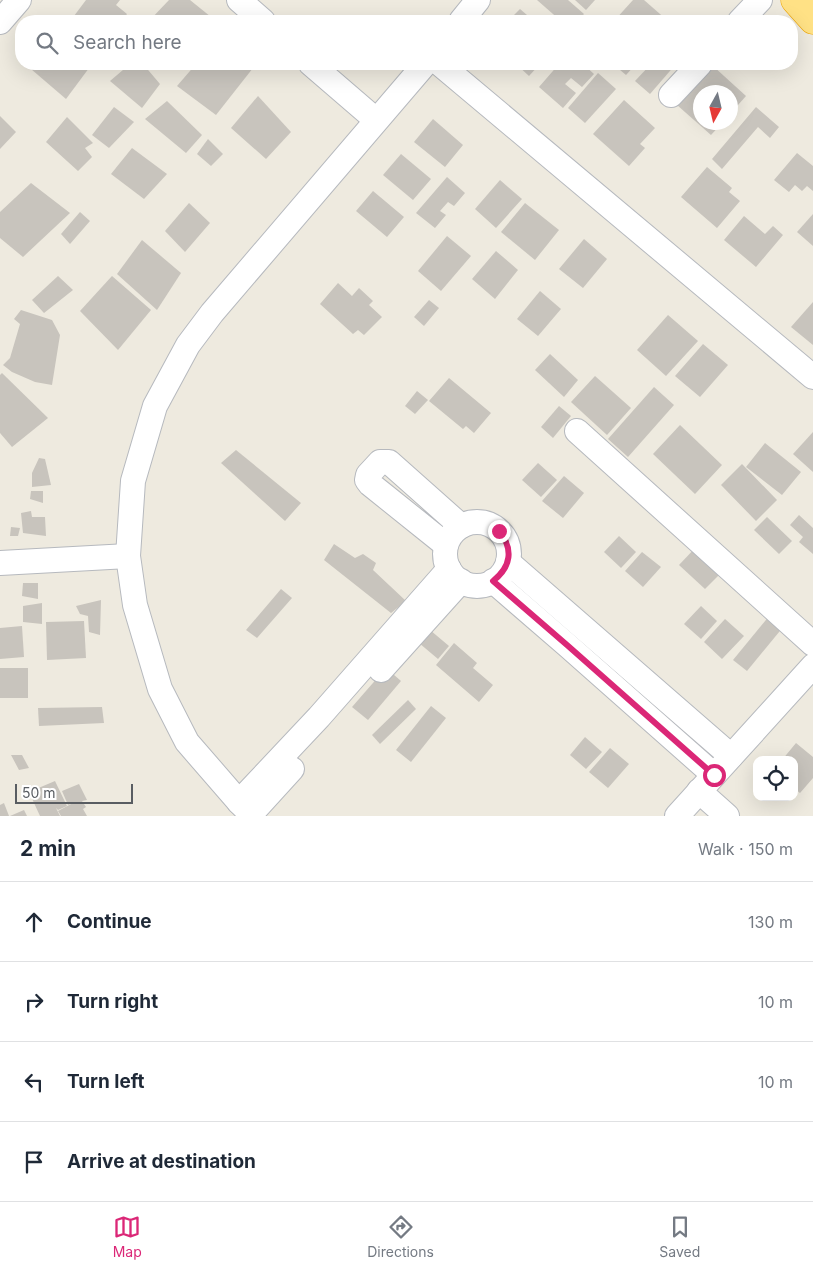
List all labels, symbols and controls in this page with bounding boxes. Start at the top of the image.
search box [15,15,798,70]
icon: search [33,29,61,57]
text: Search here [73,31,182,54]
north arrow [693,85,738,130]
route end [488,520,511,543]
map controls [753,756,798,801]
button: locate [753,756,798,801]
route start [703,764,726,787]
scale bar [15,781,132,804]
text: 50 m [22,784,56,801]
text: 2 min [20,836,76,861]
text: Walk · 150 m [698,839,793,859]
icon: ahead [20,908,48,936]
text: Continue [67,910,152,933]
text: 130 m [748,912,793,932]
icon: right [20,988,48,1016]
text: Turn right [67,990,158,1013]
text: 10 m [758,992,793,1012]
icon: left [20,1068,48,1096]
text: Turn left [67,1070,145,1093]
text: 10 m [758,1072,793,1092]
icon: arrive [20,1148,48,1176]
text: Arrive at destination [67,1150,256,1173]
tab: Map [113,1213,142,1260]
tab: Directions [367,1213,434,1260]
tab: Saved [659,1213,700,1260]

